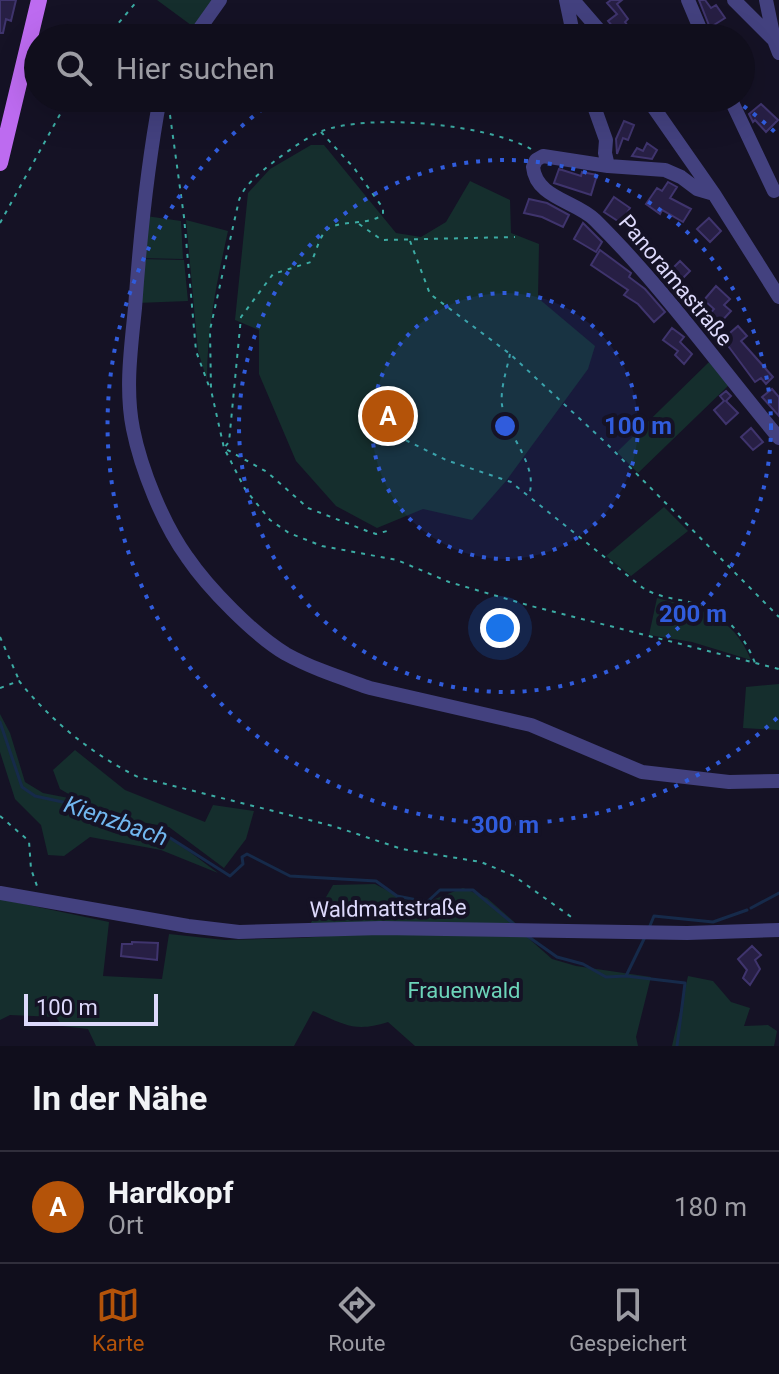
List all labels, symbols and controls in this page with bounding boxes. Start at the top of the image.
search box [24,24,755,112]
icon: search [52,46,96,90]
text: Hier suchen [116,51,275,86]
street label: Panoramastraße [614,210,738,351]
pin: A [362,386,414,446]
centre of rings [491,412,519,440]
text: 100 m [604,412,672,440]
text: 200 m [659,600,727,628]
your location [480,608,520,648]
water label: Kienzbach [60,790,172,852]
text: 300 m [471,811,539,839]
street label: Waldmattstraße [309,895,467,922]
park label: Frauenwald [407,978,521,1003]
scale bar [24,990,158,1026]
text: 100 m [36,995,98,1020]
text: In der Nähe [32,1078,207,1118]
text: Hardkopf [108,1175,233,1210]
text: A [49,1192,67,1222]
text: 180 m [674,1192,747,1222]
text: Ort [108,1210,144,1240]
tab: Karte [92,1283,145,1356]
tab: Route [328,1283,385,1356]
tab: Gespeichert [569,1283,687,1356]

